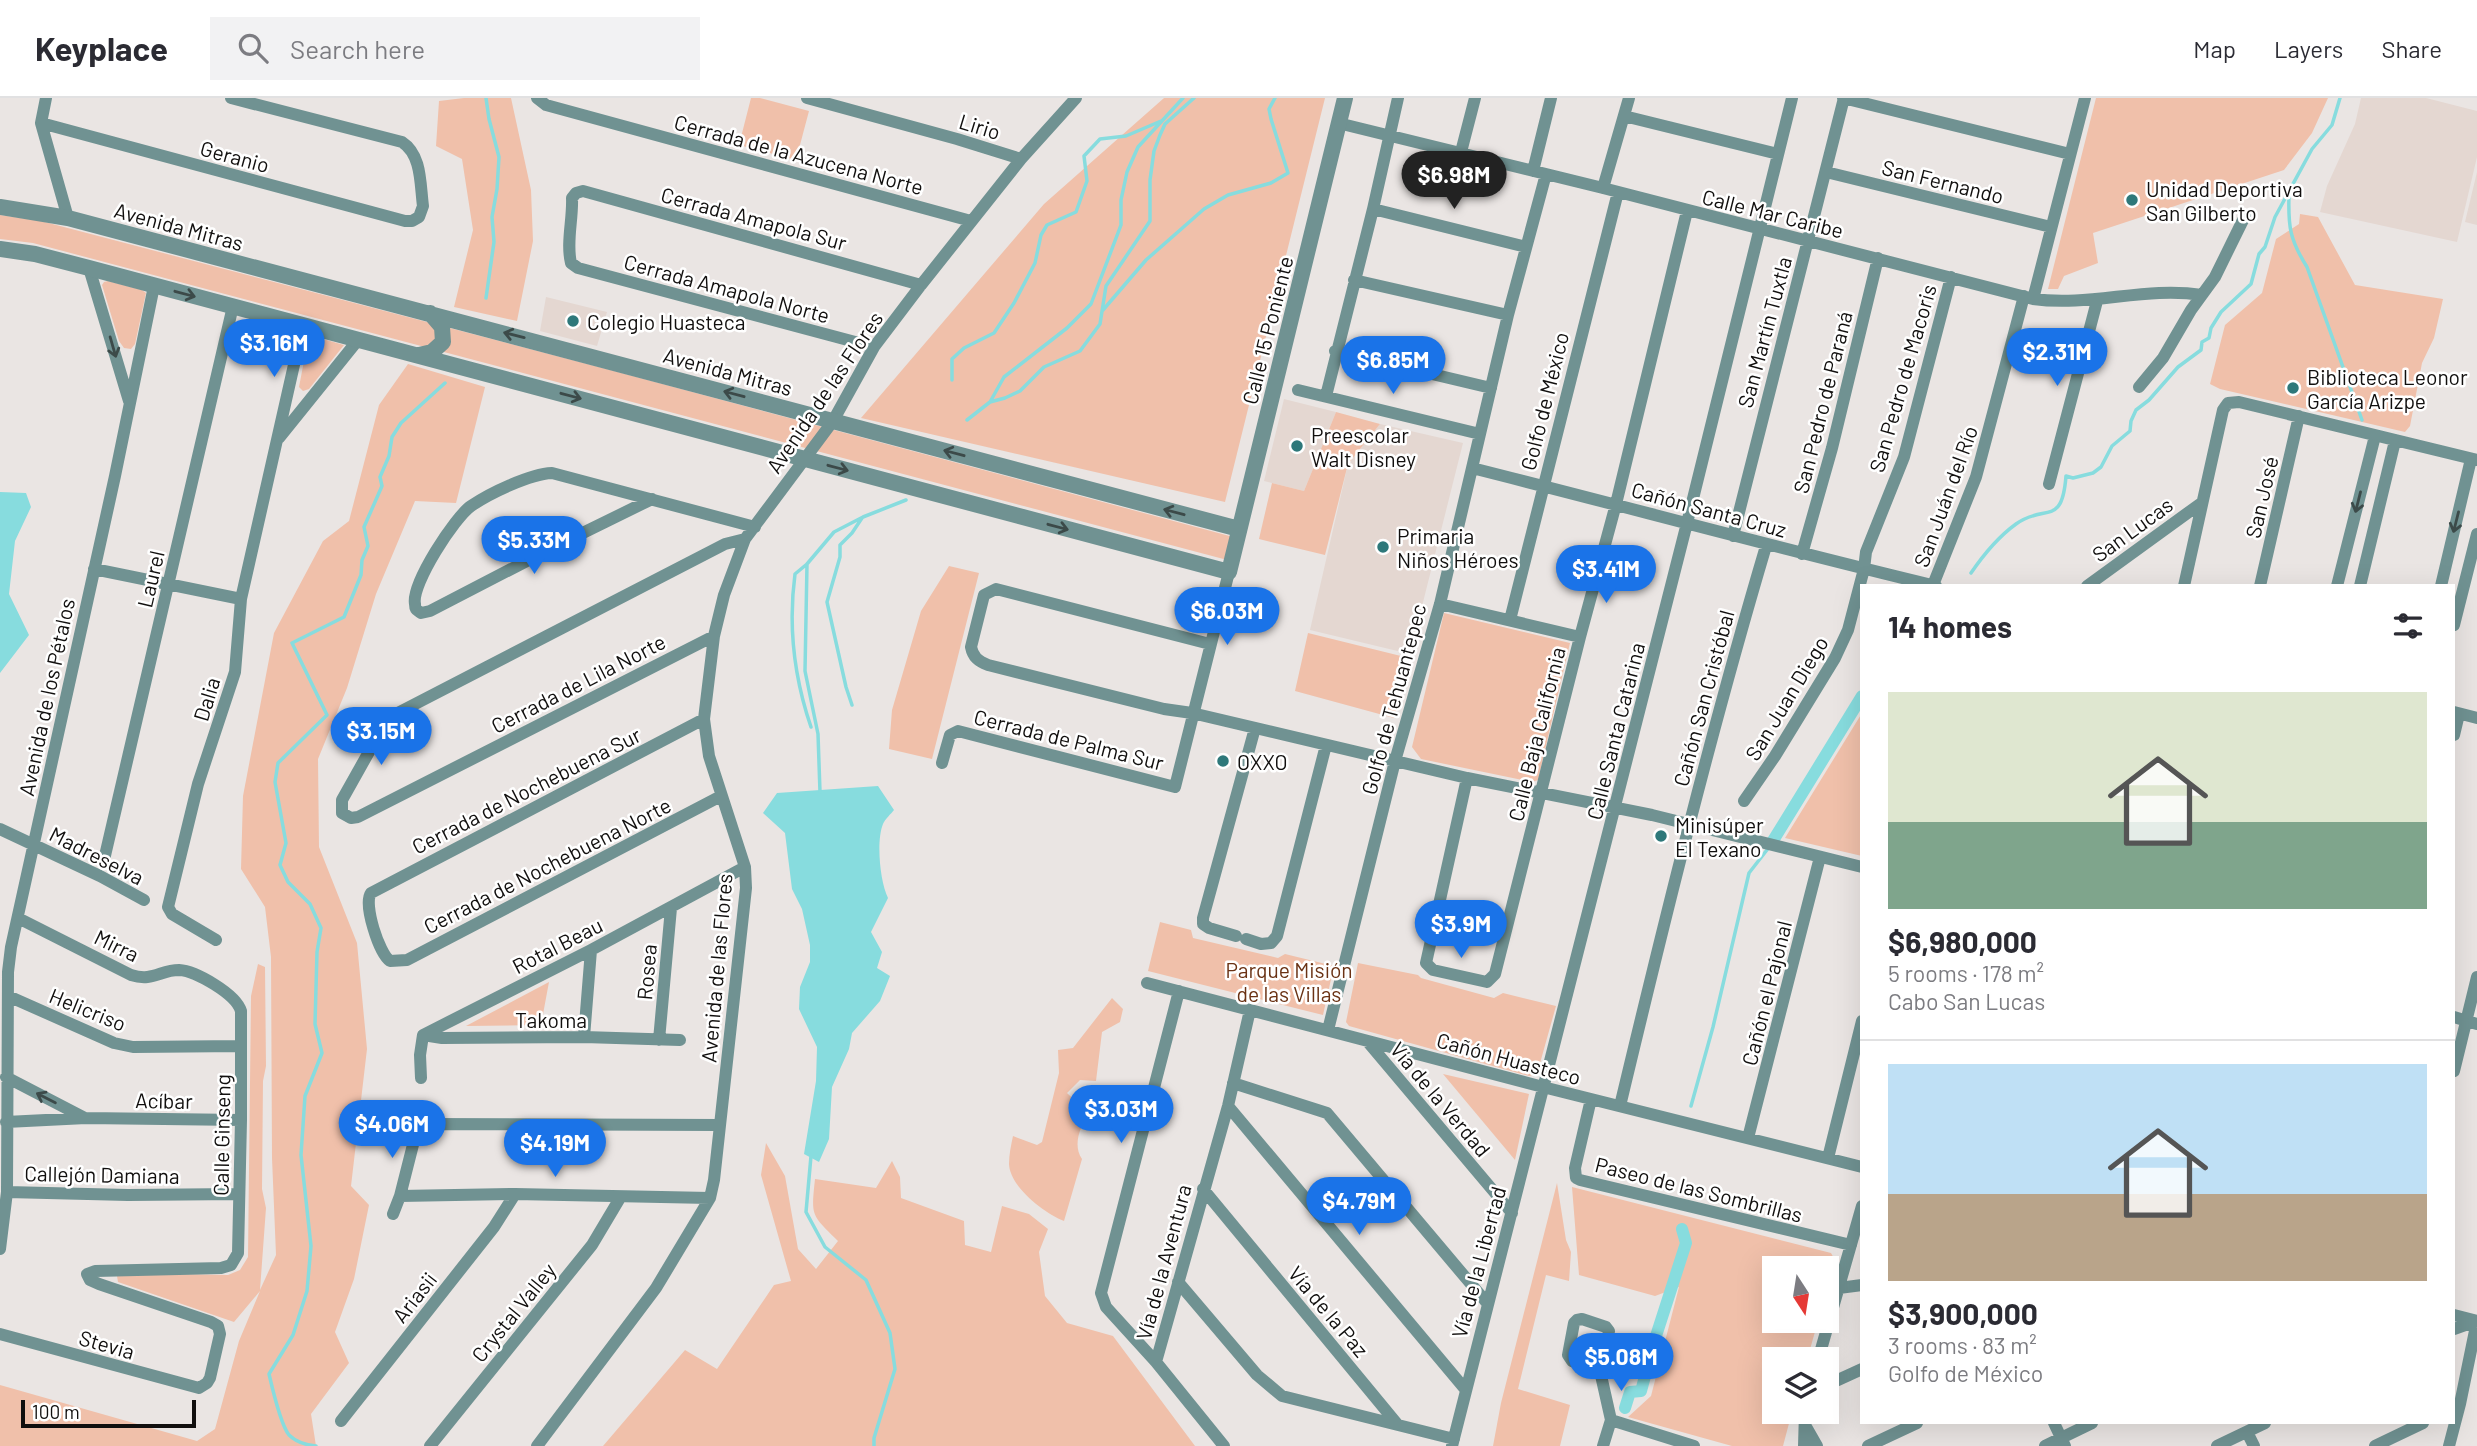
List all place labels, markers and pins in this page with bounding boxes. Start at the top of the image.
pin: $6.98M [1397,152,1511,211]
place label: Unidad Deportiva San Gilberto [2146,176,2303,225]
marker: Unidad Deportiva San Gilberto [2124,192,2140,208]
place label: Colegio Huasteca [587,309,745,334]
marker: Colegio Huasteca [565,313,581,329]
pin: $3.16M [217,320,331,379]
pin: $2.31M [2000,328,2114,388]
pin: $6.85M [1336,336,1450,396]
place label: Biblioteca Leonor García Arizpe [2307,364,2468,413]
marker: Biblioteca Leonor García Arizpe [2285,380,2301,396]
place label: Preescolar Walt Disney [1311,422,1416,471]
marker: Preescolar Walt Disney [1289,438,1305,454]
pin: $5.33M [477,517,591,576]
place label: Primaria Niños Héroes [1397,523,1519,572]
marker: Primaria Niños Héroes [1375,539,1391,555]
pin: $3.41M [1549,546,1663,605]
pin: $6.03M [1170,588,1284,647]
pin: $3.15M [324,708,438,767]
place label: OXXO [1237,749,1288,774]
marker: OXXO [1215,753,1231,769]
place label: Minisúper El Texano [1675,812,1764,861]
marker: Minisúper El Texano [1653,828,1669,844]
pin: $3.9M [1412,900,1510,960]
pin: $3.03M [1064,1086,1178,1145]
pin: $4.06M [335,1100,449,1160]
pin: $4.19M [498,1119,612,1179]
pin: $4.79M [1302,1178,1416,1237]
pin: $5.08M [1564,1334,1678,1393]

